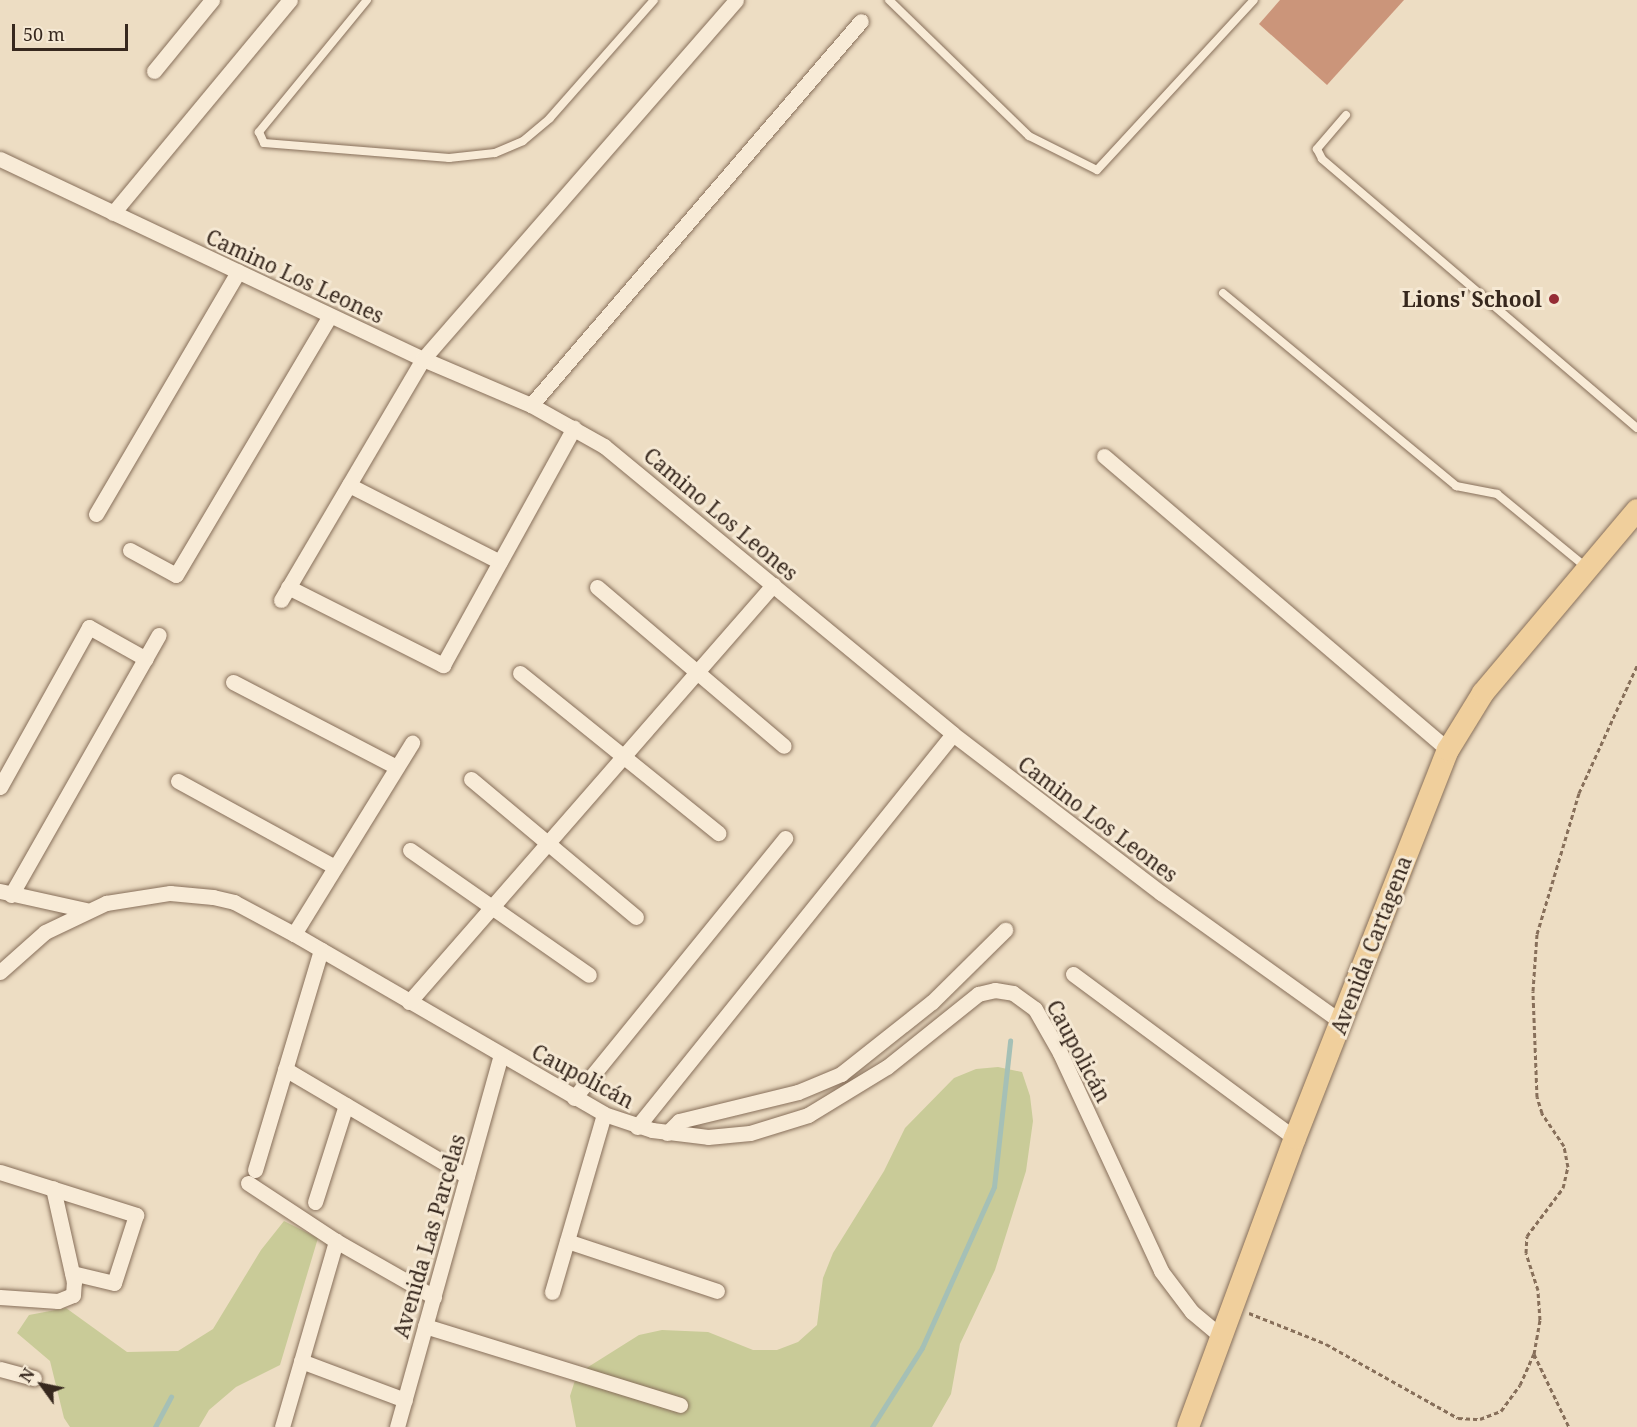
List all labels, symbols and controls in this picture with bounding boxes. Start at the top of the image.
scale bar [15,12,130,50]
text: 50 m [23,22,65,46]
street label: Camino Los Leones [202,224,388,328]
place label: Lions' School [1402,286,1542,312]
marker: Lions' School [1547,292,1561,306]
street label: Camino Los Leones [639,442,803,586]
street label: Camino Los Leones [1013,751,1183,887]
street label: Avenida Cartagena [1325,852,1417,1038]
street label: Caupolicán [1042,996,1116,1106]
street label: Caupolicán [528,1039,638,1113]
street label: Avenida Las Parcelas [388,1131,470,1341]
north arrow [12,1355,72,1415]
text: N [14,1364,40,1386]

